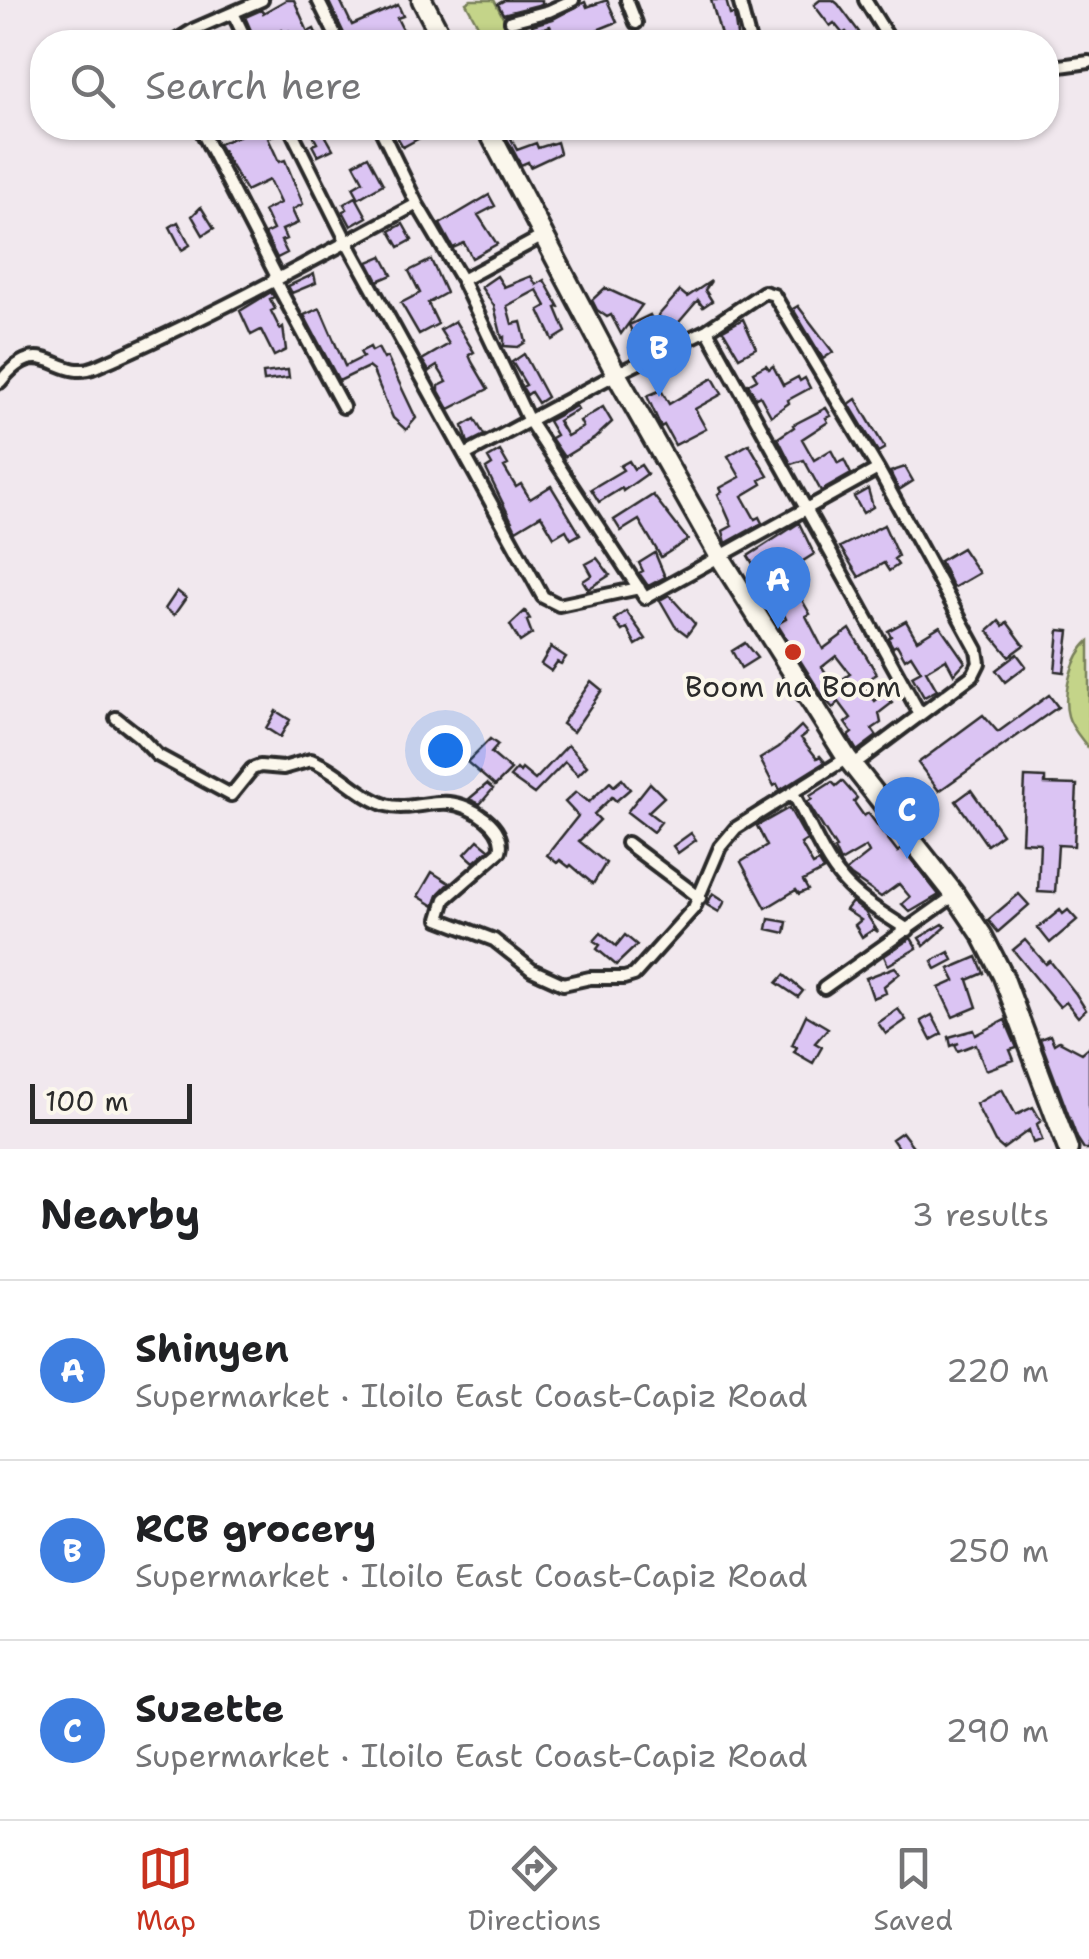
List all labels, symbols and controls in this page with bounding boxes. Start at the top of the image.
search box [30,30,1059,140]
icon: search [65,58,120,113]
text: Search here [145,60,362,111]
pin: B [626,314,692,397]
pin: A [746,546,810,629]
marker: Boom na Boom [782,641,804,663]
place label: Boom na Boom [685,666,901,707]
your location [420,725,471,776]
pin: C [874,776,940,859]
scale bar [30,1079,192,1124]
text: 100 m [45,1082,129,1120]
text: Nearby [40,1186,200,1242]
text: 3 results [912,1193,1049,1236]
text: Shinyen [135,1323,289,1374]
text: A [60,1349,85,1392]
text: 220 m [946,1349,1049,1392]
text: Supermarket · Iloilo East Coast-Capiz Road [135,1374,808,1417]
text: RCB grocery [135,1503,376,1554]
text: B [63,1529,82,1572]
text: 250 m [947,1529,1049,1572]
text: Supermarket · Iloilo East Coast-Capiz Road [135,1554,808,1597]
text: Suzette [135,1683,284,1734]
text: C [63,1709,82,1752]
text: 290 m [946,1709,1049,1752]
text: Supermarket · Iloilo East Coast-Capiz Road [135,1734,808,1777]
tab: Map [136,1841,196,1939]
tab: Directions [468,1841,601,1939]
tab: Saved [873,1841,953,1939]

